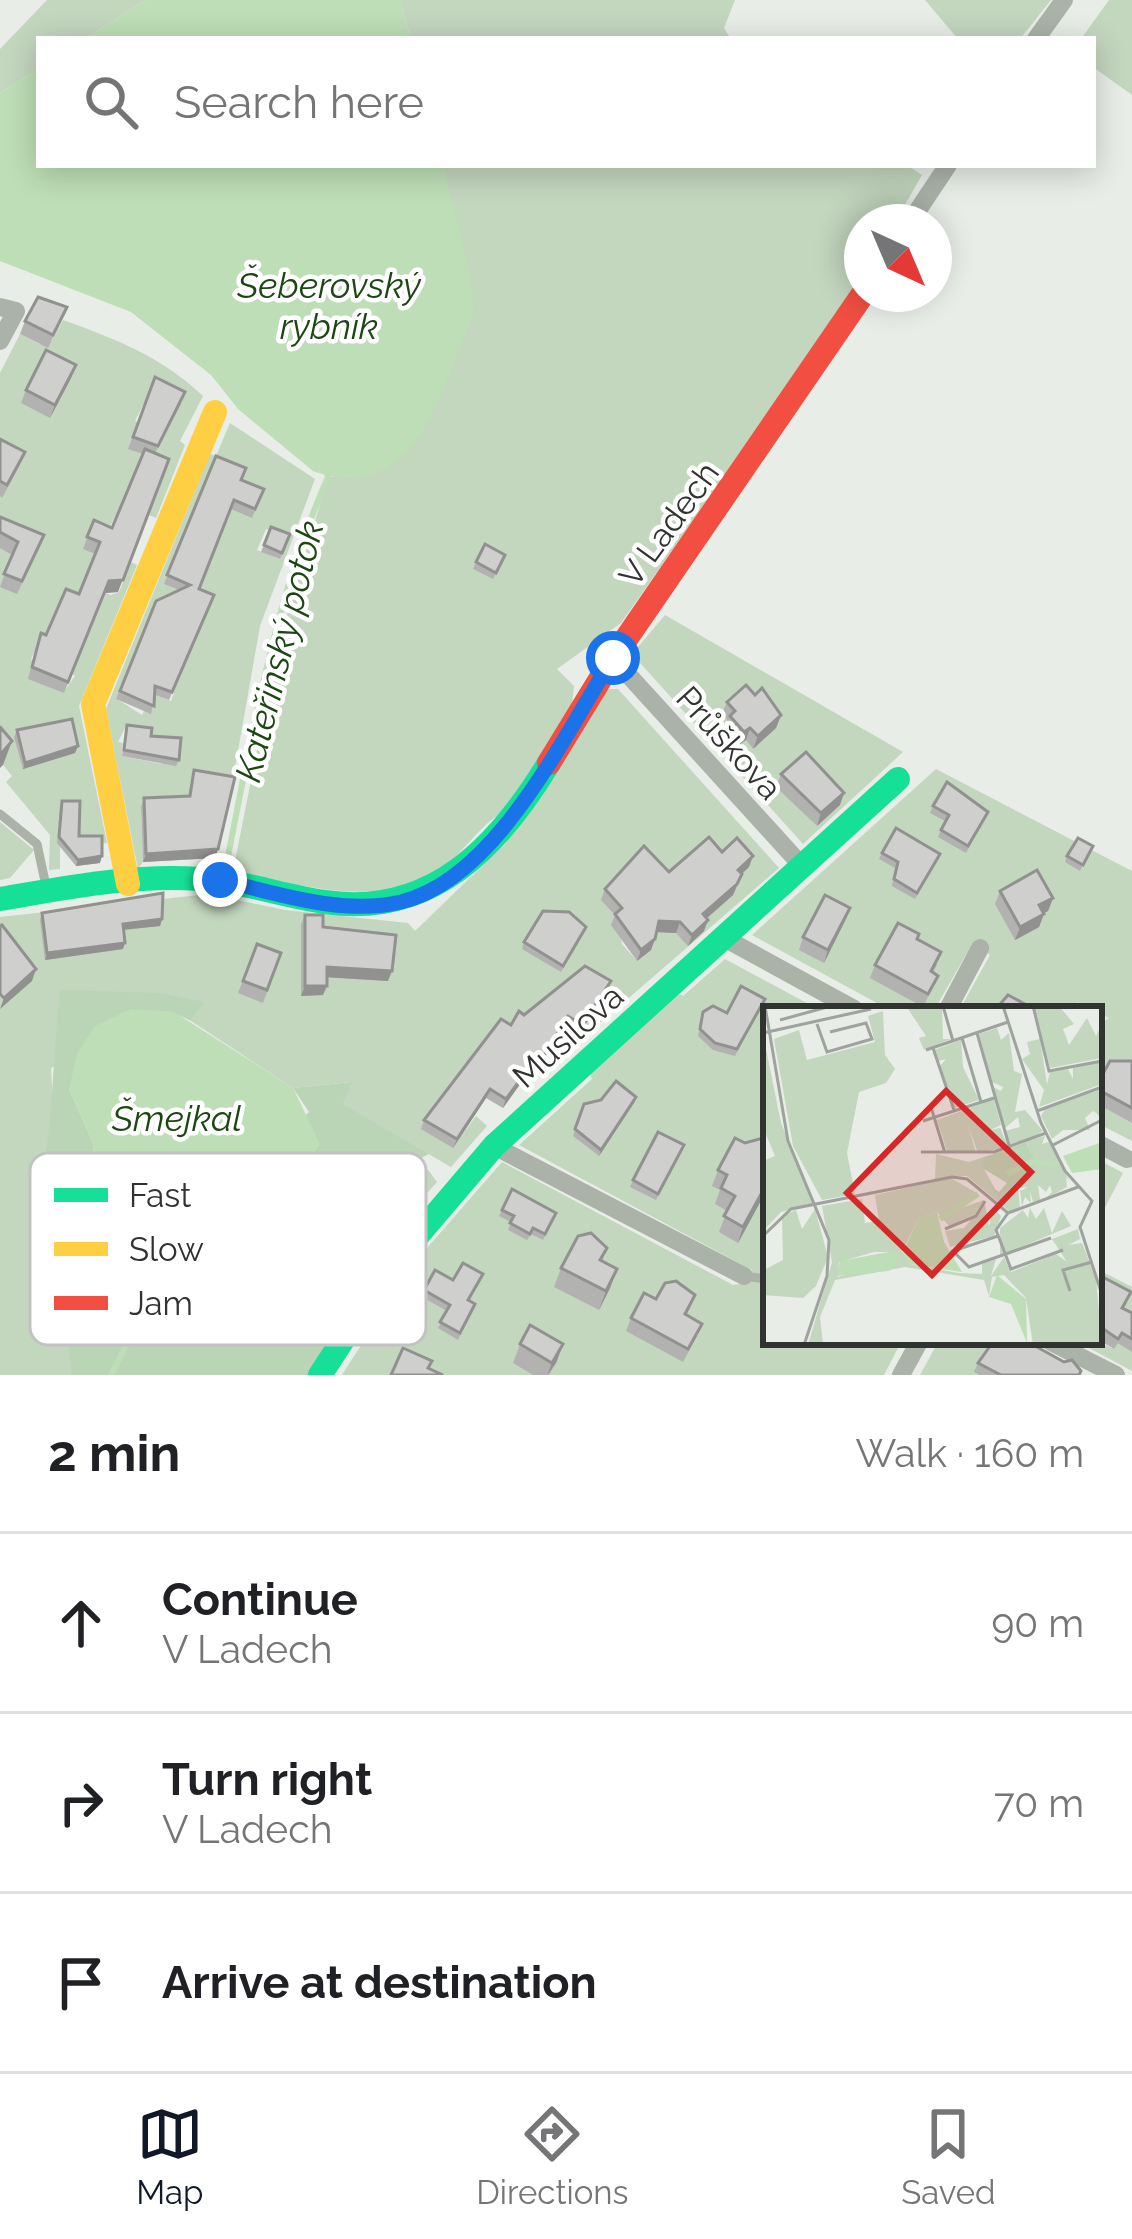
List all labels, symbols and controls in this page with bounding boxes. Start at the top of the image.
search box [36,36,1096,168]
icon: search [78,69,144,135]
text: Search here [174,76,424,129]
north arrow [844,204,952,312]
water label: Šeberovský rybník [236,264,422,347]
street label: V Ladech [611,454,727,594]
water label: Kateřinský potok [226,516,332,786]
route start [586,631,640,685]
street label: Průškova [668,679,790,807]
route end [193,853,247,907]
street label: Musilova [505,976,631,1096]
inset map [763,1006,1102,1345]
water label: Šmejkal [111,1097,242,1139]
legend [30,1153,426,1345]
text: Fast [129,1176,191,1215]
text: Slow [129,1230,204,1269]
text: Jam [129,1284,193,1323]
text: 2 min [48,1423,180,1483]
text: Walk · 160 m [856,1430,1084,1476]
text: Continue [162,1573,358,1626]
icon: ahead [48,1590,114,1656]
text: 90 m [991,1600,1084,1646]
text: V Ladech [162,1626,332,1672]
text: Turn right [162,1753,372,1806]
icon: right [48,1770,114,1836]
text: 70 m [994,1780,1084,1826]
text: V Ladech [162,1806,332,1852]
icon: arrive [48,1950,114,2016]
text: Arrive at destination [162,1956,597,2009]
tab: Map [136,2101,203,2212]
tab: Directions [476,2101,629,2212]
tab: Saved [901,2101,996,2212]

